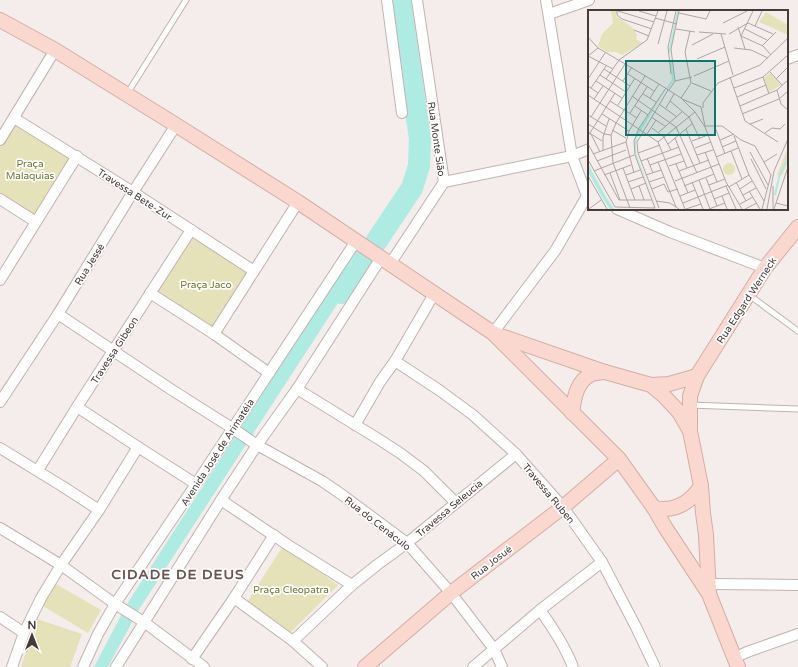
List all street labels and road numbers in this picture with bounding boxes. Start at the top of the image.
street label: Rua Monte Sião [425,101,447,177]
street label: Travessa Bete-Zur [95,166,174,223]
street label: Rua Jessé [72,241,108,288]
street label: Rua Edgard Werneck [715,255,779,346]
street label: Travessa Gibeon [89,315,141,386]
street label: Avenida José de Arimatéia [179,397,257,508]
street label: Travessa Ruben [520,461,577,526]
street label: Travessa Seleucia [414,477,485,540]
street label: Rua do Cenáculo [342,494,413,553]
street label: Rua Josué [469,543,515,583]

